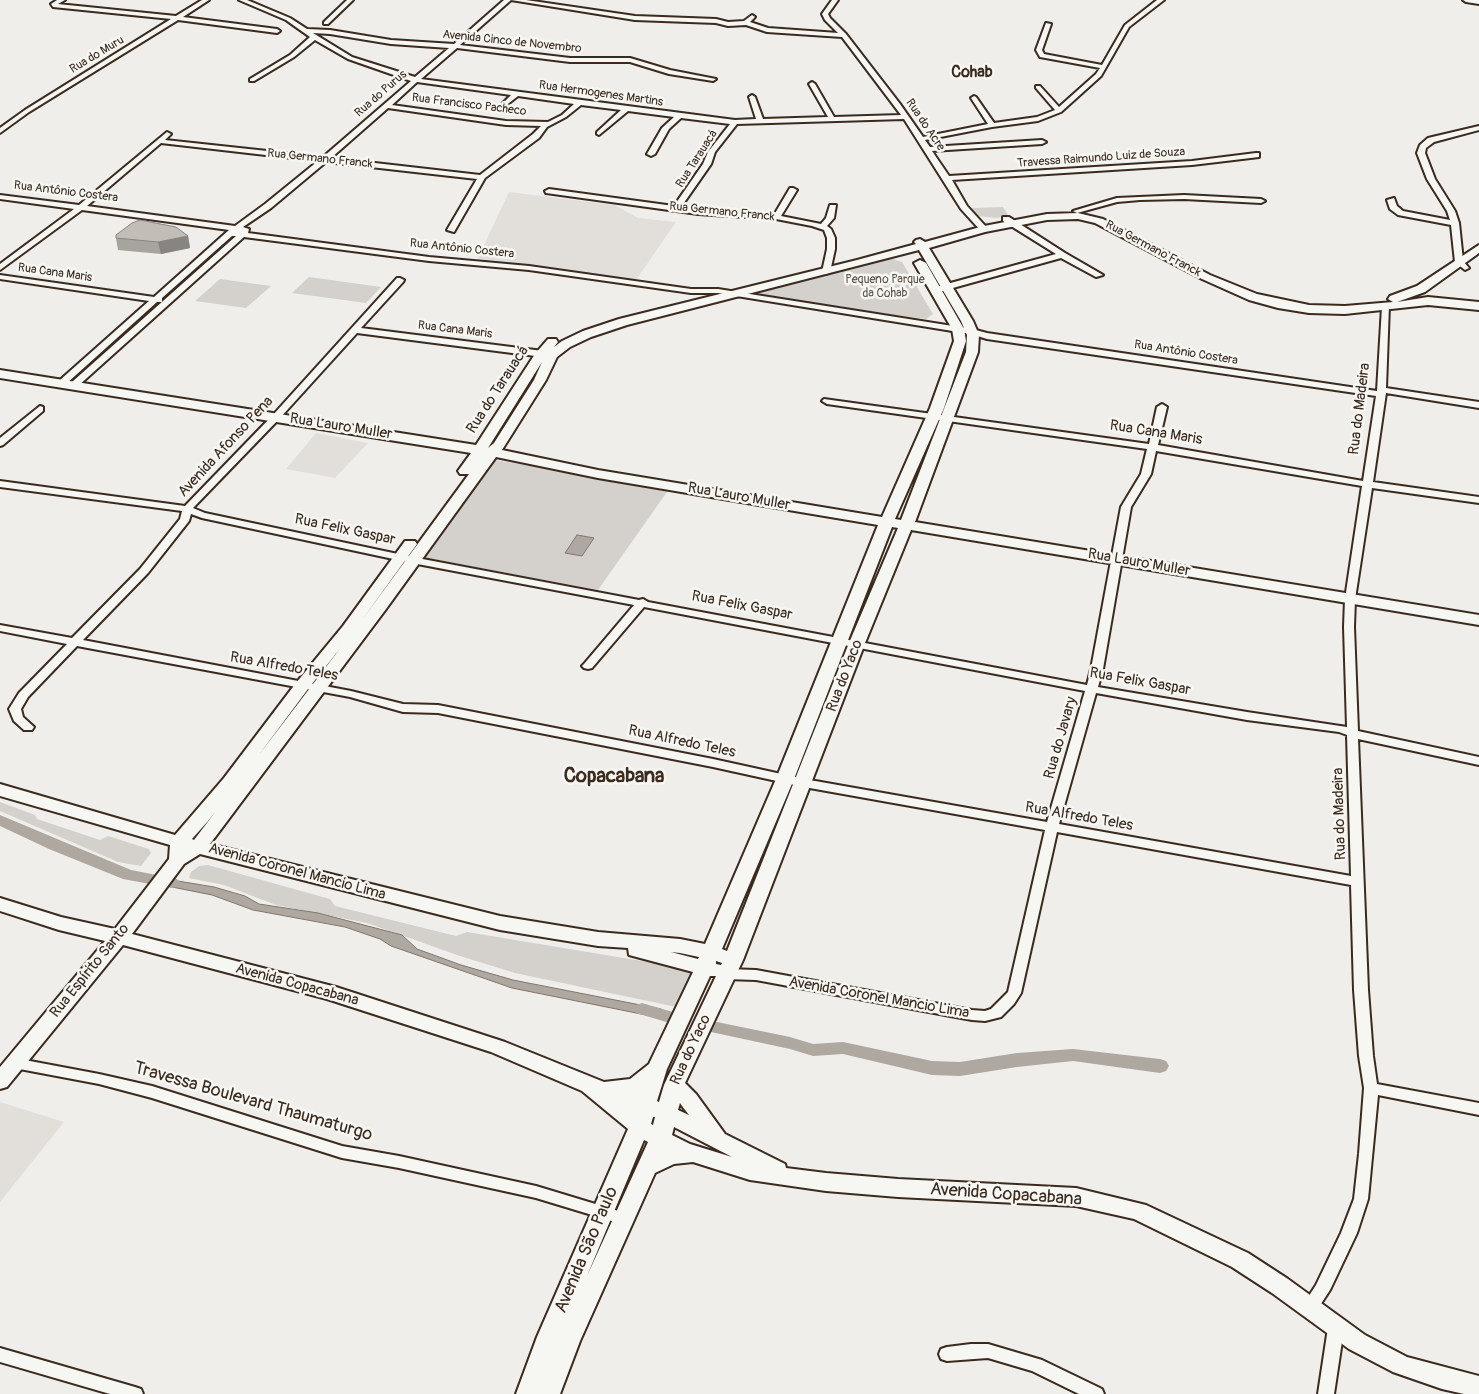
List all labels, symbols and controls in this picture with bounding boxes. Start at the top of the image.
street label: Avenida Cinco de Novembro [442,28,582,56]
street label: Rua do Muru [67,33,127,77]
district label: Cohab [951,63,993,83]
street label: Rua do Purus [352,68,410,120]
street label: Rua Hermogenes Martins [538,78,664,110]
street label: Rua Francisco Pacheco [411,91,527,119]
street label: Rua do Acre [902,96,948,154]
street label: Rua Tarauacá [673,128,721,190]
street label: Travessa Raimundo Luiz de Souza [1016,145,1186,171]
street label: Rua Germano Franck [267,146,373,172]
street label: Rua Antônio Costera [13,178,119,206]
street label: Rua Germano Franck [669,199,775,225]
street label: Rua Germano Franck [1103,218,1203,280]
street label: Rua Antônio Costera [409,236,515,262]
street label: Rua Cana Maris [17,261,93,285]
park label: Pequeno Parque da Cohab [845,273,925,301]
street label: Rua Cana Maris [417,318,493,342]
street label: Rua Antônio Costera [1133,338,1239,368]
street label: Rua do Tarauacá [463,343,533,437]
street label: Rua do Madeira [1345,362,1375,456]
street label: Avenida Afonso Pena [175,393,277,501]
street label: Rua Lauro Muller [288,410,394,444]
street label: Rua Cana Maris [1108,417,1204,449]
street label: Rua Lauro Muller [686,479,792,515]
street label: Rua Felix Gaspar [293,511,397,549]
street label: Rua Lauro Muller [1086,545,1192,581]
street label: Rua Felix Gaspar [690,587,794,625]
street label: Rua do Yaco [823,637,867,715]
street label: Rua Alfredo Teles [229,649,339,685]
street label: Rua Felix Gaspar [1088,664,1192,700]
street label: Rua do Javary [1041,695,1081,781]
street label: Rua Alfredo Teles [627,722,737,762]
district label: Copacabana [564,765,664,789]
street label: Rua do Madeira [1329,767,1351,861]
street label: Rua Alfredo Teles [1024,799,1134,835]
street label: Avenida Coronel Mancio Lima [206,840,388,904]
street label: Rua Espírito Santo [47,921,133,1021]
street label: Avenida Copacabana [233,960,361,1010]
street label: Avenida Coronel Mancio Lima [787,973,971,1023]
street label: Rua do Yaco [667,1012,715,1088]
street label: Travessa Boulevard Thaumaturgo [131,1058,375,1146]
street label: Avenida Copacabana [929,1179,1083,1211]
street label: Avenida São Paulo [551,1184,623,1316]

